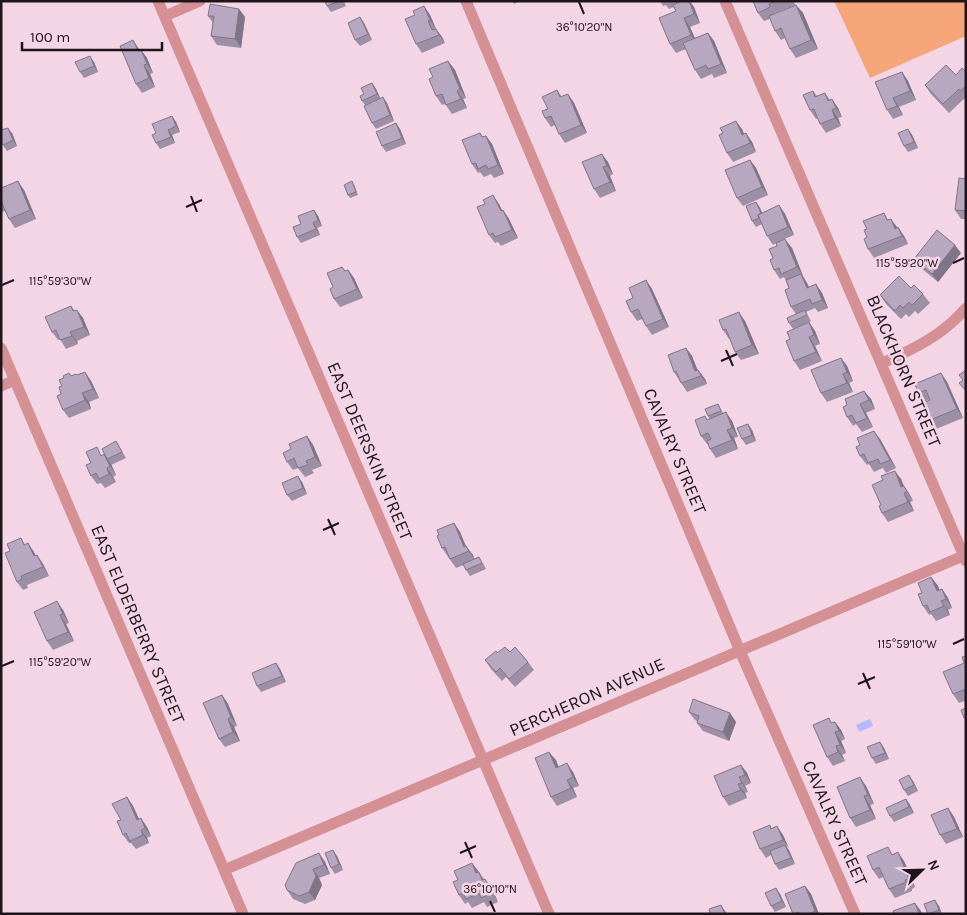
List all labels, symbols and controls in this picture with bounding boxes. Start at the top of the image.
scale bar [22,20,162,52]
text: 36°10'20"N [556,20,612,34]
text: 100 m [30,28,70,46]
text: 115°59'20"W [876,256,939,270]
text: 115°59'30"W [29,274,92,288]
street label: BLACKHORN STREET [862,292,946,450]
street label: EAST DEERSKIN STREET [322,359,418,543]
street label: CAVALRY STREET [639,385,711,517]
street label: EAST ELDERBERRY STREET [86,521,190,727]
text: 115°59'10"W [877,637,937,651]
street label: PERCHERON AVENUE [506,653,668,741]
text: 115°59'20"W [29,655,92,669]
street label: CAVALRY STREET [798,757,872,889]
north arrow [897,845,947,895]
text: N [924,857,943,873]
text: 36°10'10"N [463,882,517,896]

